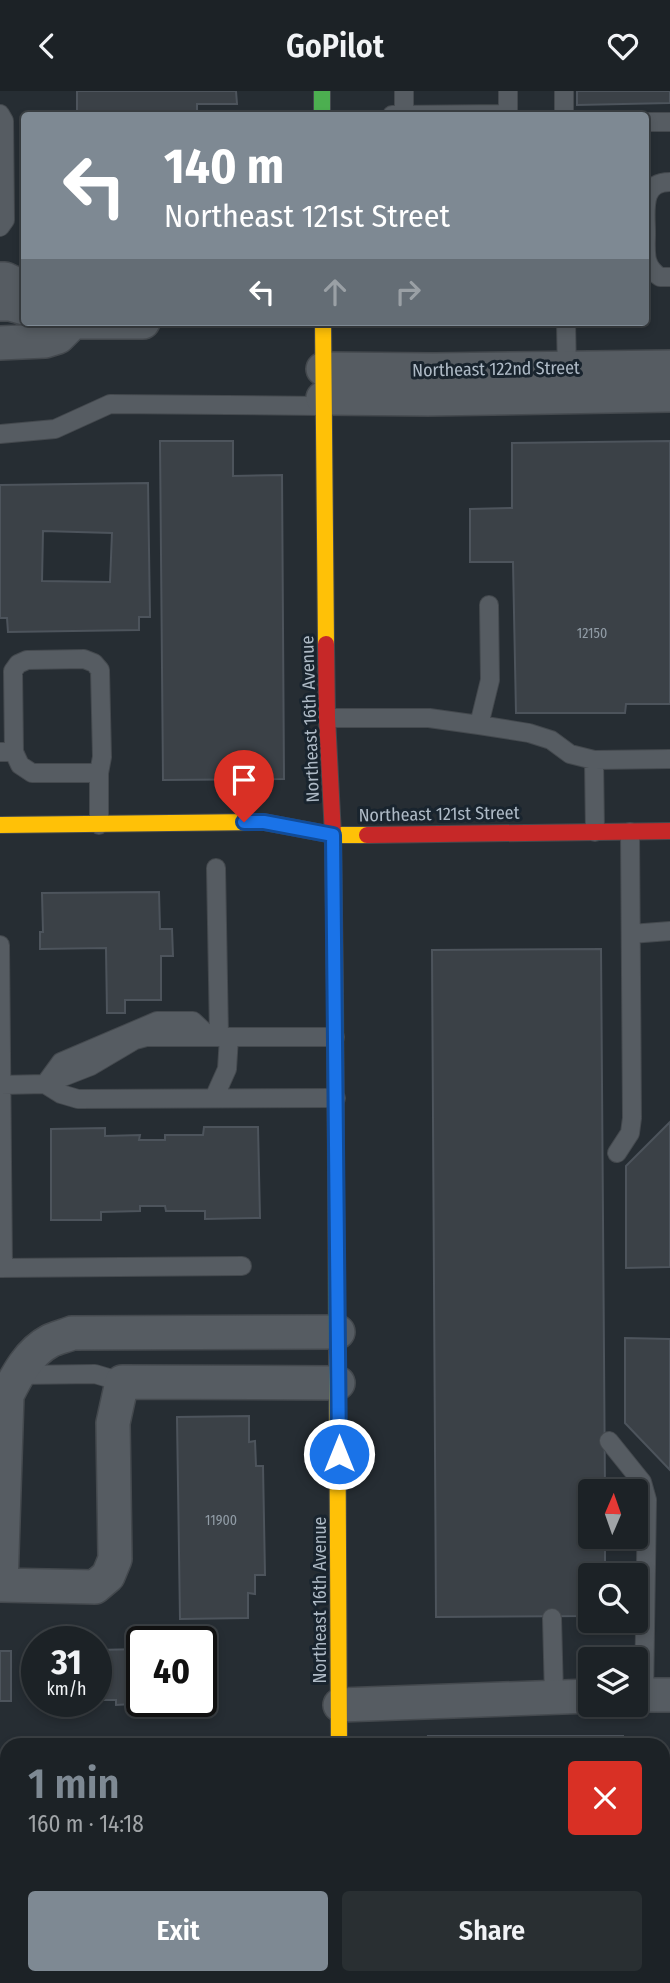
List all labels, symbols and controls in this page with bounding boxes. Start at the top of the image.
icon: back [28,27,66,65]
text: GoPilot [286,27,384,65]
icon: heart [604,27,642,65]
text: 140 m [164,137,284,196]
icon: left [49,140,140,231]
text: Northeast 121st Street [164,197,450,235]
icon: left [243,273,281,311]
icon: ahead [316,273,354,311]
icon: right [389,273,427,311]
street label: Northeast 122nd Street [412,357,580,381]
house number: 12150 [577,625,607,642]
street label: Northeast 16th Avenue [296,635,324,803]
pin [214,750,274,822]
icon: arrive [225,761,263,799]
street label: Northeast 121st Street [358,802,520,826]
position arrow [302,1417,376,1491]
north arrow [578,1479,648,1549]
map controls [578,1479,648,1717]
house number: 11900 [205,1512,237,1529]
street label: Northeast 16th Avenue [309,1516,331,1683]
button: search [578,1563,648,1633]
speed limit sign: 40 [126,1626,217,1717]
text: 31 [51,1641,82,1683]
button: layers [578,1647,648,1717]
text: km/h [46,1678,87,1700]
text: 1 min [28,1759,119,1809]
button: close [568,1761,642,1835]
text: 160 m · 14:18 [28,1810,144,1838]
button: Exit [28,1891,328,1971]
button: Share [342,1891,642,1971]

